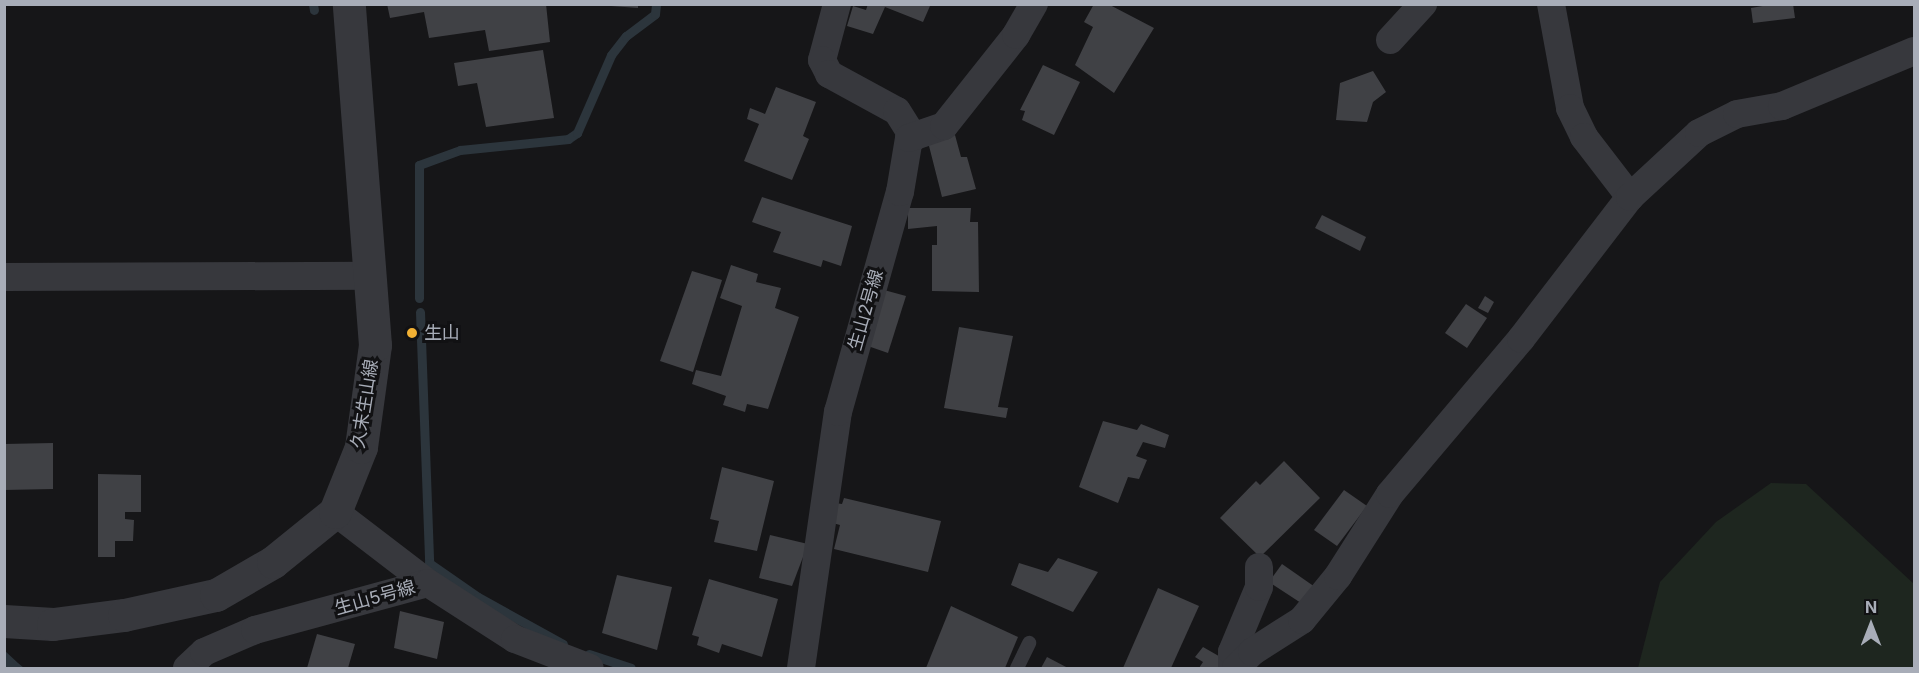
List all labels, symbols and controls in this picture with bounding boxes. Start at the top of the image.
street label: 生山2号線 [844,267,888,353]
place label: 生山 [424,322,460,344]
marker: 生山 [405,326,419,340]
street label: 久末生山線 [347,358,383,450]
street label: 生山5号線 [332,576,418,620]
north arrow [1841,595,1901,655]
text: N [1865,597,1877,617]

